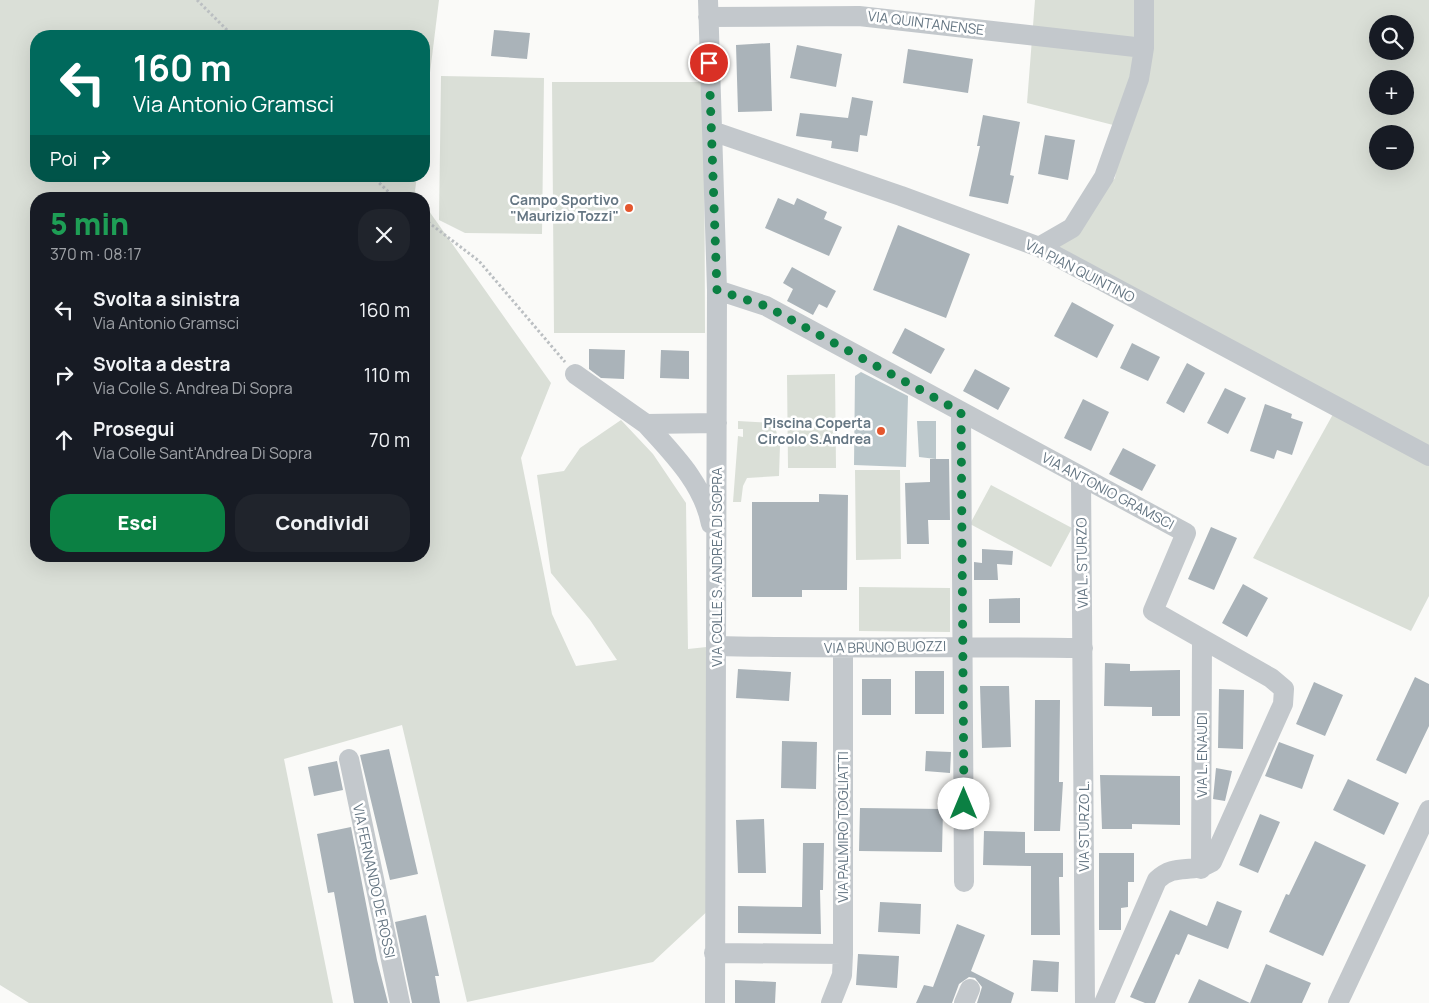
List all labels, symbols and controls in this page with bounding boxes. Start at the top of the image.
street label: VIA QUINTANENSE [867,6,985,39]
map controls [1369,15,1414,170]
button: search [1369,15,1414,60]
pin [688,42,730,84]
text: 160 m [133,44,232,92]
icon: arrive [695,49,723,77]
icon: left [50,50,115,115]
button: + [1369,70,1414,115]
text: Via Antonio Gramsci [133,89,334,119]
button: − [1369,125,1414,170]
icon: right [87,145,115,173]
text: Poi [50,146,77,172]
place label: Campo Sportivo "Maurizio Tozzi" [510,190,619,225]
marker: Campo Sportivo "Maurizio Tozzi" [623,202,635,214]
text: 5 min [50,203,129,244]
button: close [358,209,410,261]
street label: VIA PIAN QUINTINO [1022,235,1138,306]
text: 370 m · 08:17 [50,243,142,265]
text: Svolta a sinistra [93,286,240,312]
icon: left [50,296,78,324]
text: 160 m [359,297,410,323]
text: Via Antonio Gramsci [93,312,239,334]
text: Svolta a destra [93,351,230,377]
icon: right [50,361,78,389]
text: 110 m [364,362,410,388]
text: Via Colle S. Andrea Di Sopra [93,377,293,399]
place label: Piscina Coperta Circolo S.Andrea [758,413,871,448]
text: Prosegui [93,416,175,442]
marker: Piscina Coperta Circolo S.Andrea [875,425,887,437]
icon: ahead [50,426,78,454]
text: 70 m [369,427,410,453]
text: Via Colle Sant'Andrea Di Sopra [93,442,312,464]
street label: VIA ANTONIO GRAMSCI [1039,448,1178,534]
street label: VIA COLLE S. ANDREA DI SOPRA [707,467,726,667]
button: Esci [50,494,225,552]
button: Condividi [235,494,410,552]
street label: VIA L. STURZO [1071,517,1092,609]
street label: VIA BRUNO BUOZZI [824,636,946,657]
street label: VIA L. ENAUDI [1192,712,1211,798]
street label: VIA PALMIRO TOGLIATTI [833,751,852,903]
position arrow [937,777,989,829]
street label: VIA STURZO L. [1074,780,1093,872]
street label: VIA FERNANDO DE ROSSI [349,802,400,960]

